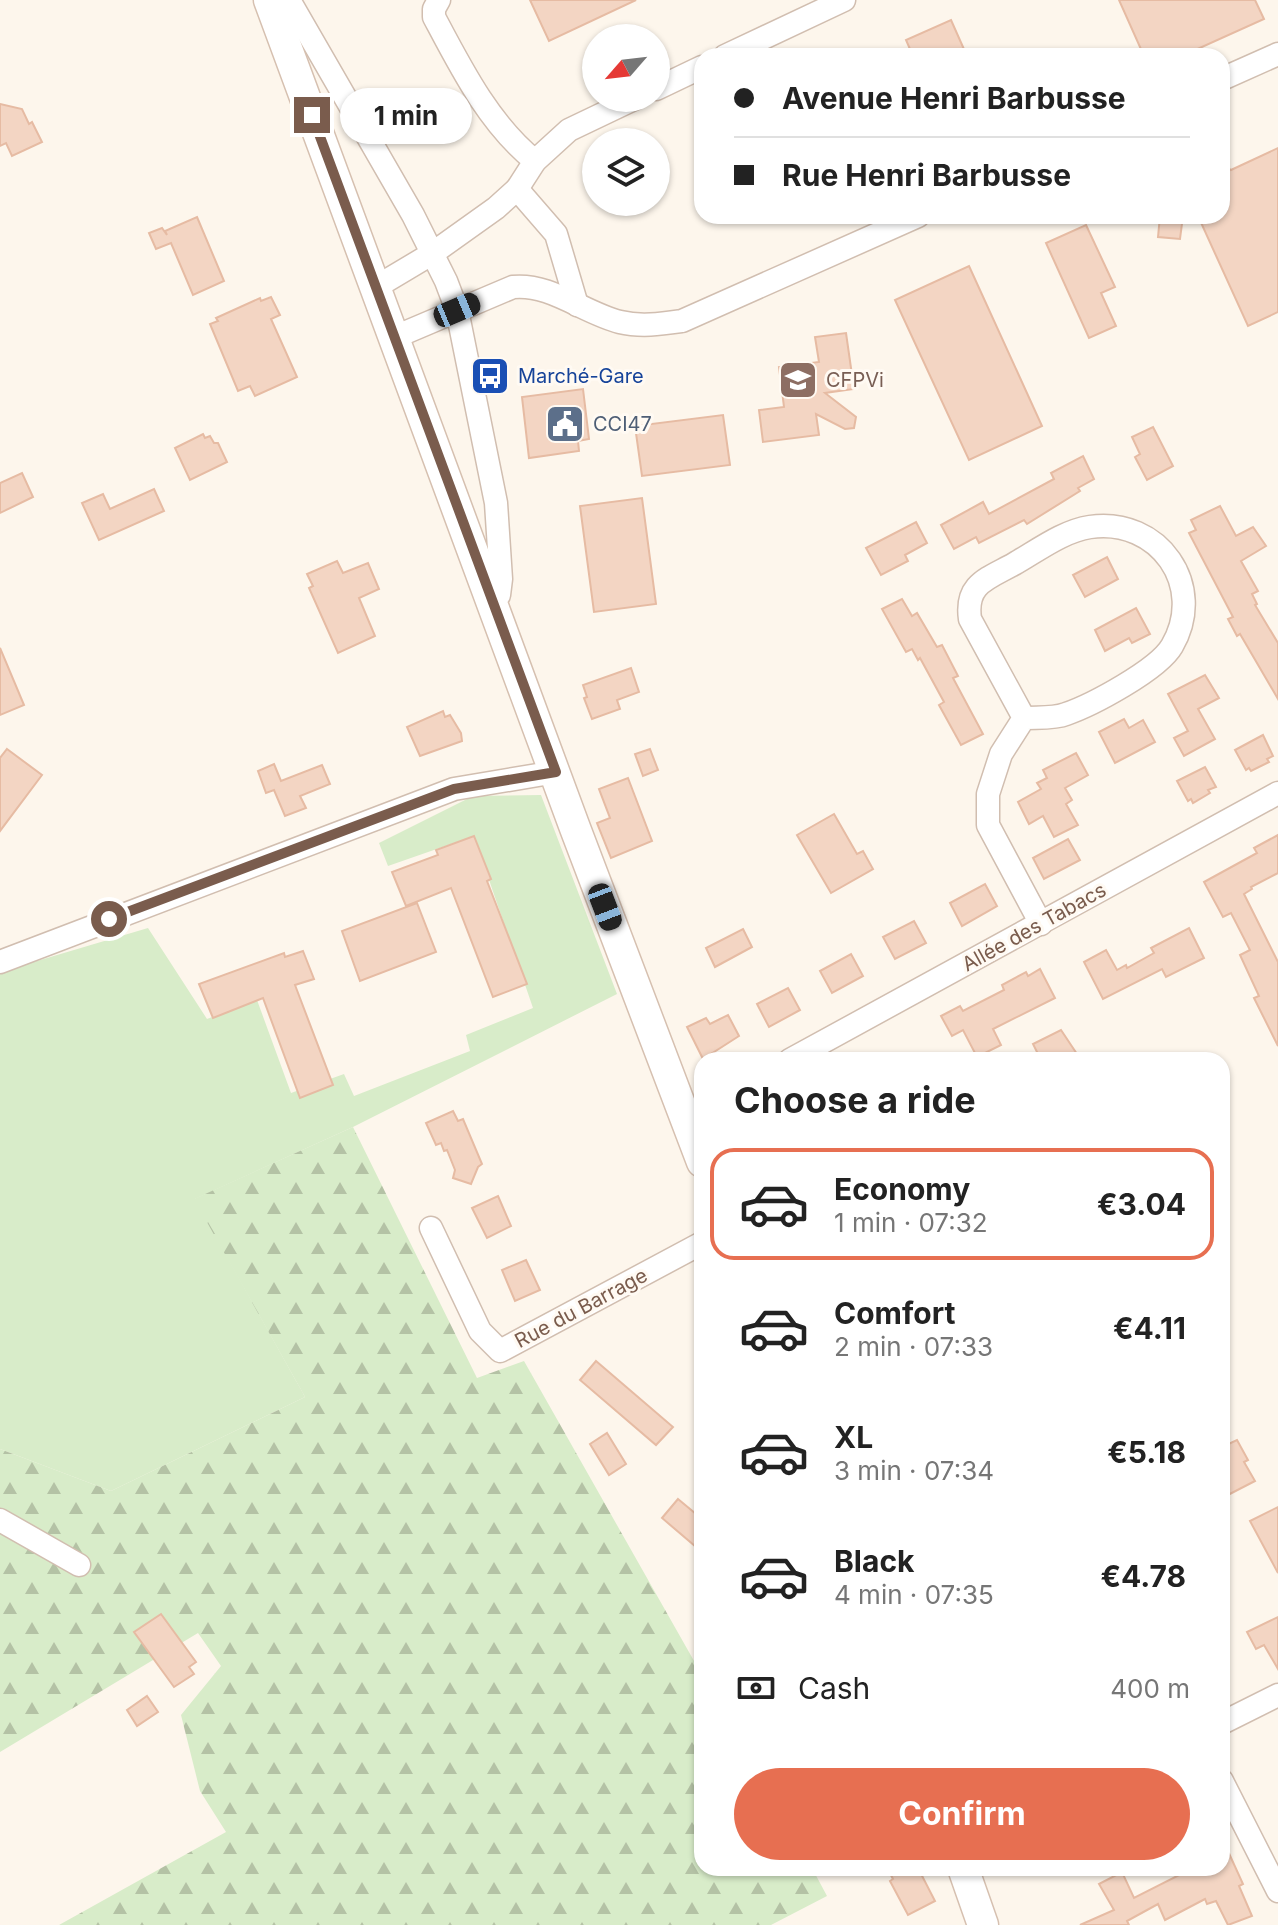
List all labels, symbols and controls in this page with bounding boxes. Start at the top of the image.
north arrow [582,24,670,112]
map controls [582,24,670,216]
text: Avenue Henri Barbusse [782,80,1126,116]
callout: 1 min [340,87,472,143]
route end [294,97,330,133]
text: 1 min [374,100,438,131]
button: layers [582,128,670,216]
text: Rue Henri Barbusse [782,157,1071,193]
car [430,290,484,330]
bus stop icon: Marché-Gare [469,355,511,397]
school or university icon: CFPVi [777,359,819,401]
place label: Marché-Gare [518,364,644,388]
place label: CFPVi [826,368,884,392]
public building icon: CCI47 [544,403,586,445]
place label: CCI47 [593,412,652,436]
street label: Allée des Tabacs [958,878,1110,976]
car [585,880,625,934]
route start [91,901,127,937]
text: Choose a ride [734,1078,976,1122]
icon: car [738,1168,810,1240]
text: Economy [834,1171,970,1207]
text: €3.04 [1097,1186,1186,1222]
text: 1 min · 07:32 [834,1207,988,1238]
street label: Rue du Barrage [511,1263,651,1353]
icon: car [738,1292,810,1364]
text: Comfort [834,1295,955,1331]
text: €4.11 [1113,1310,1186,1346]
text: 2 min · 07:33 [834,1331,993,1362]
icon: car [738,1416,810,1488]
text: XL [834,1419,873,1455]
text: €5.18 [1107,1434,1186,1470]
text: 3 min · 07:34 [834,1455,994,1486]
icon: car [738,1540,810,1612]
text: Black [834,1543,914,1579]
text: €4.78 [1100,1558,1186,1594]
text: 4 min · 07:35 [834,1579,994,1610]
icon: cash [734,1666,778,1710]
text: Cash [798,1670,870,1706]
text: 400 m [1110,1673,1190,1704]
button: Confirm [734,1768,1190,1860]

